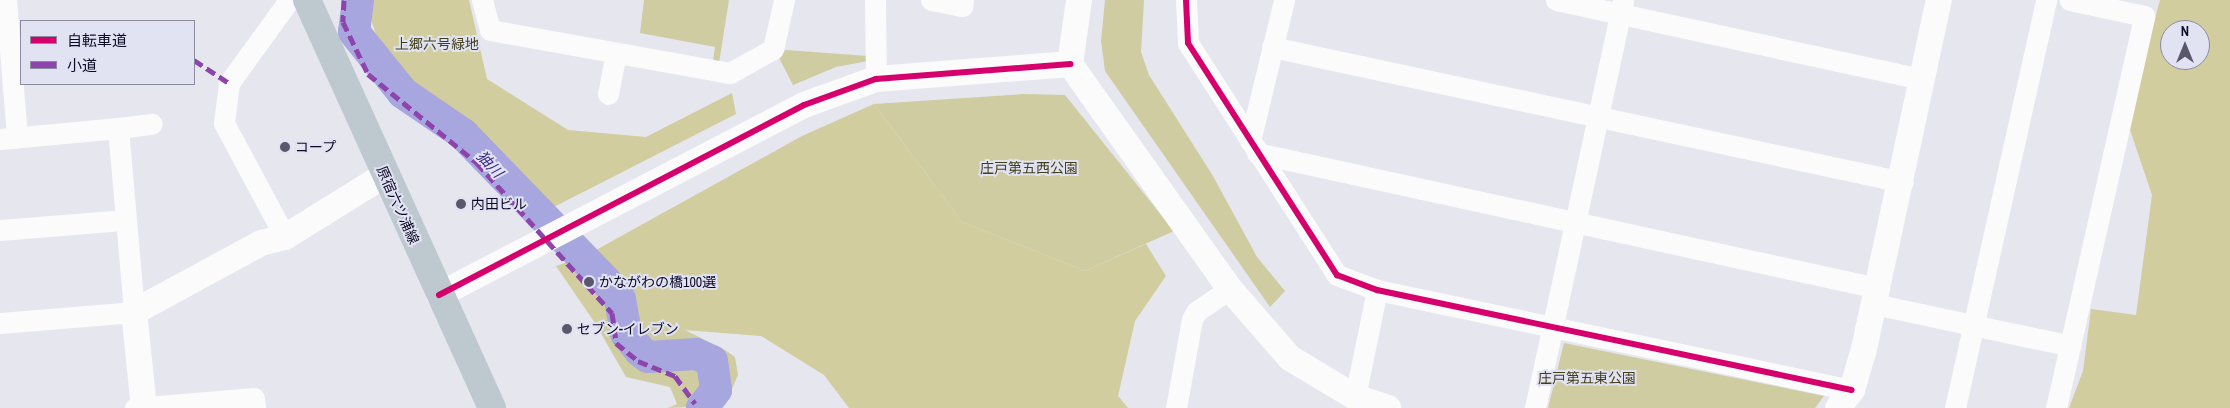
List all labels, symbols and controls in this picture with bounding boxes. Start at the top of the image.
legend [20,20,195,85]
north arrow [2160,20,2210,70]
text: N [2181,22,2189,40]
text: 自転車道 [67,30,127,51]
park label: 上郷六号緑地 [395,36,479,52]
text: 小道 [67,55,97,76]
place label: コープ [295,139,337,155]
marker: コープ [279,141,291,153]
water label: 㹨川 [473,147,507,181]
park label: 庄戸第五西公園 [980,160,1078,176]
street label: 原宿六ツ浦線 [373,163,423,247]
place label: 内田ビル [471,196,527,212]
marker: 内田ビル [455,198,467,210]
place label: かながわの橋100選 [599,274,716,290]
marker: かながわの橋100選 [583,276,595,288]
place label: セブン-イレブン [577,321,679,337]
marker: セブン-イレブン [561,323,573,335]
park label: 庄戸第五東公園 [1538,370,1636,386]

